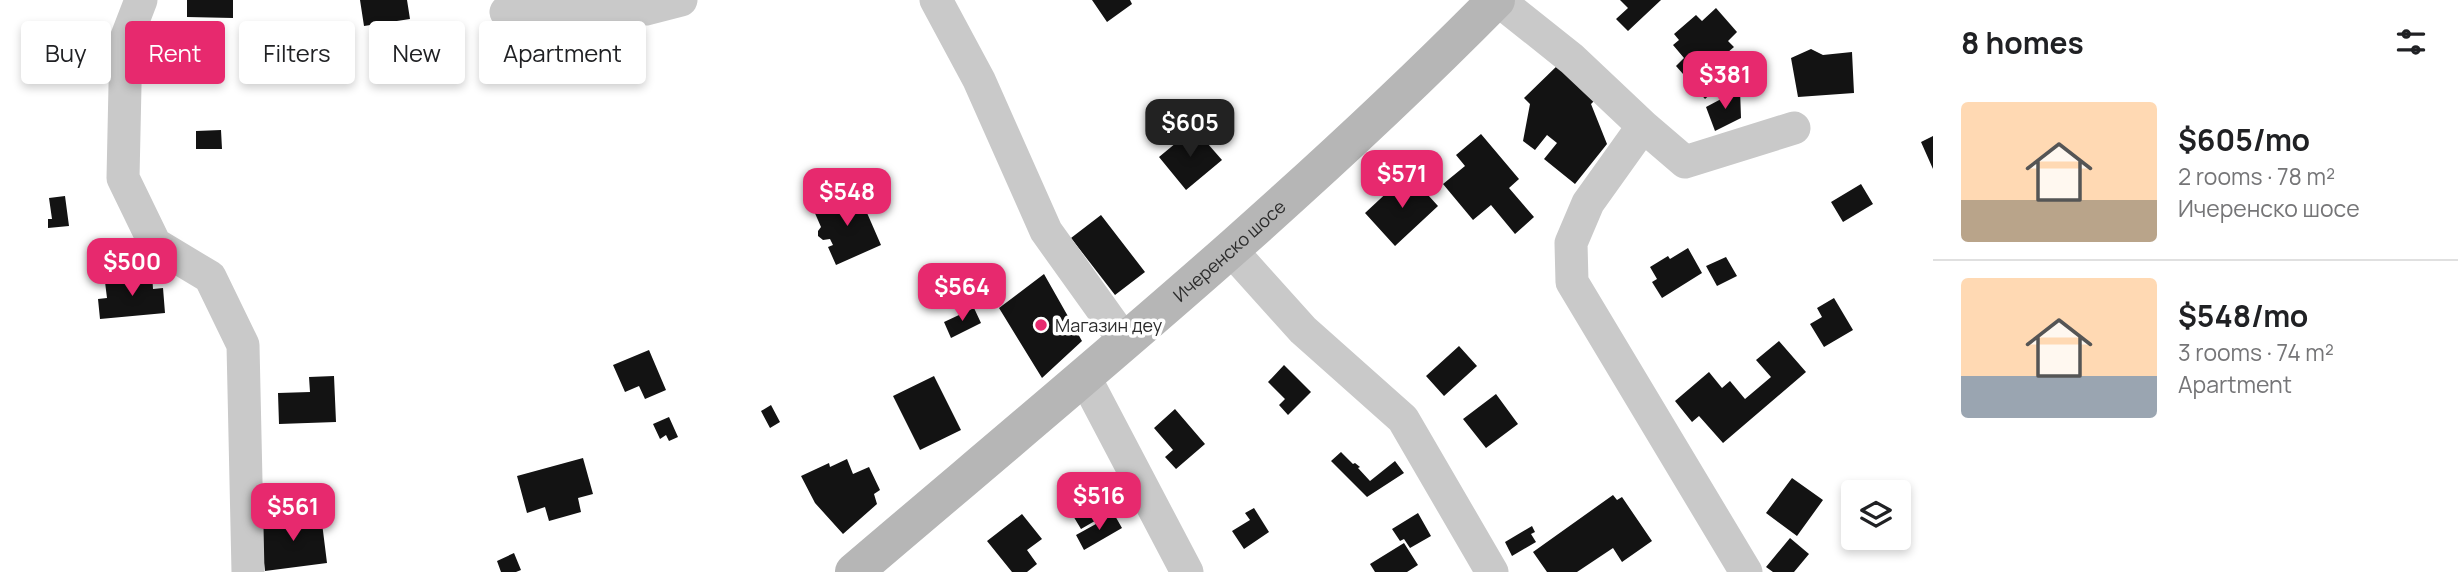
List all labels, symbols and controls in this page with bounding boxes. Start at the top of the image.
chip: Buy [21,21,111,84]
chip: Rent [125,21,225,84]
chip: Filters [239,21,355,84]
chip: New [369,21,465,84]
chip: Apartment [479,21,646,84]
text: 8 homes [1961,22,2084,63]
icon: filters [2392,23,2430,61]
pin: $381 [1684,52,1766,111]
text: $381 [1699,58,1751,90]
pin: $605 [1149,100,1231,159]
text: $605 [1161,106,1219,138]
text: $605/mo [2178,119,2310,160]
icon: home [2017,130,2101,214]
pin: $571 [1361,150,1443,210]
text: $571 [1377,157,1427,189]
text: 2 rooms · 78 m² [2178,160,2335,192]
pin: $548 [806,168,888,228]
text: $548 [819,175,875,207]
text: Ичеренско шосе [2178,192,2360,224]
street label: Ичеренско шосе [1168,194,1290,307]
pin: $500 [91,238,173,298]
text: $500 [103,245,161,277]
pin: $564 [921,264,1003,323]
text: $564 [934,270,990,302]
text: $548/mo [2178,295,2308,336]
icon: home [2017,306,2101,390]
place label: Магазин деу [1055,313,1163,337]
marker: Магазин деу [1033,317,1049,333]
text: 3 rooms · 74 m² [2178,336,2334,368]
text: Apartment [2178,368,2292,400]
pin: $516 [1058,472,1140,532]
text: $516 [1073,479,1125,511]
map controls [1841,480,1911,550]
button: layers [1841,480,1911,550]
pin: $561 [252,484,334,543]
text: $561 [267,490,319,522]

